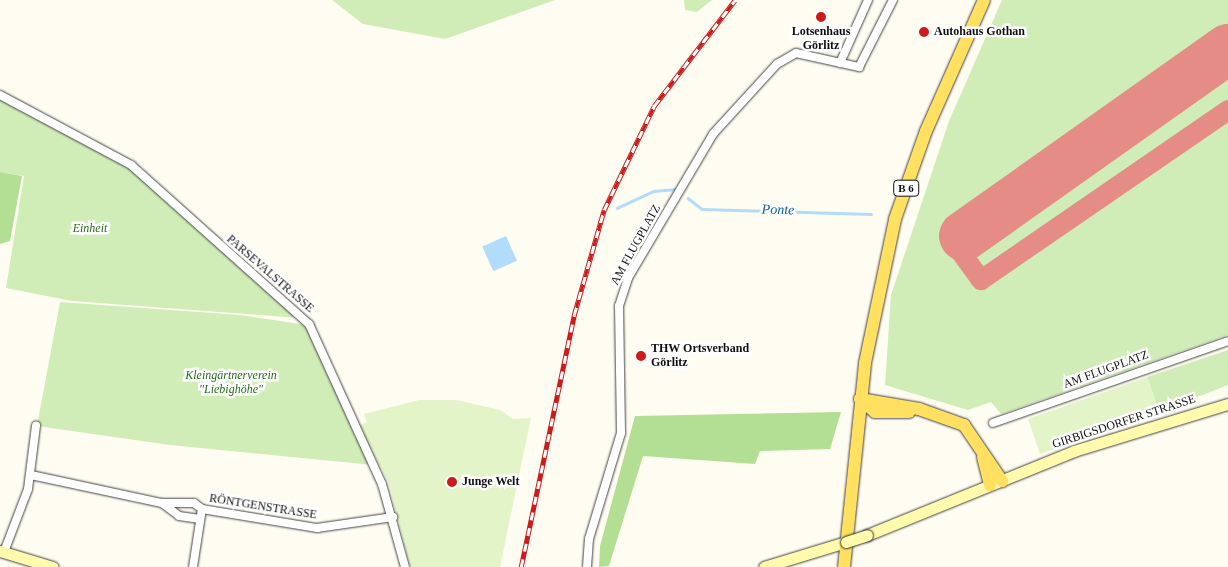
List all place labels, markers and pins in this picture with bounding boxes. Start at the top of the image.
marker: Lotsenhaus Görlitz [815,11,827,23]
place label: Lotsenhaus Görlitz [792,25,850,53]
place label: Autohaus Gothan [934,25,1025,39]
marker: Autohaus Gothan [918,26,930,38]
place label: THW Ortsverband Görlitz [651,342,749,370]
marker: THW Ortsverband Görlitz [635,350,647,362]
place label: Junge Welt [462,475,520,489]
marker: Junge Welt [446,476,458,488]

